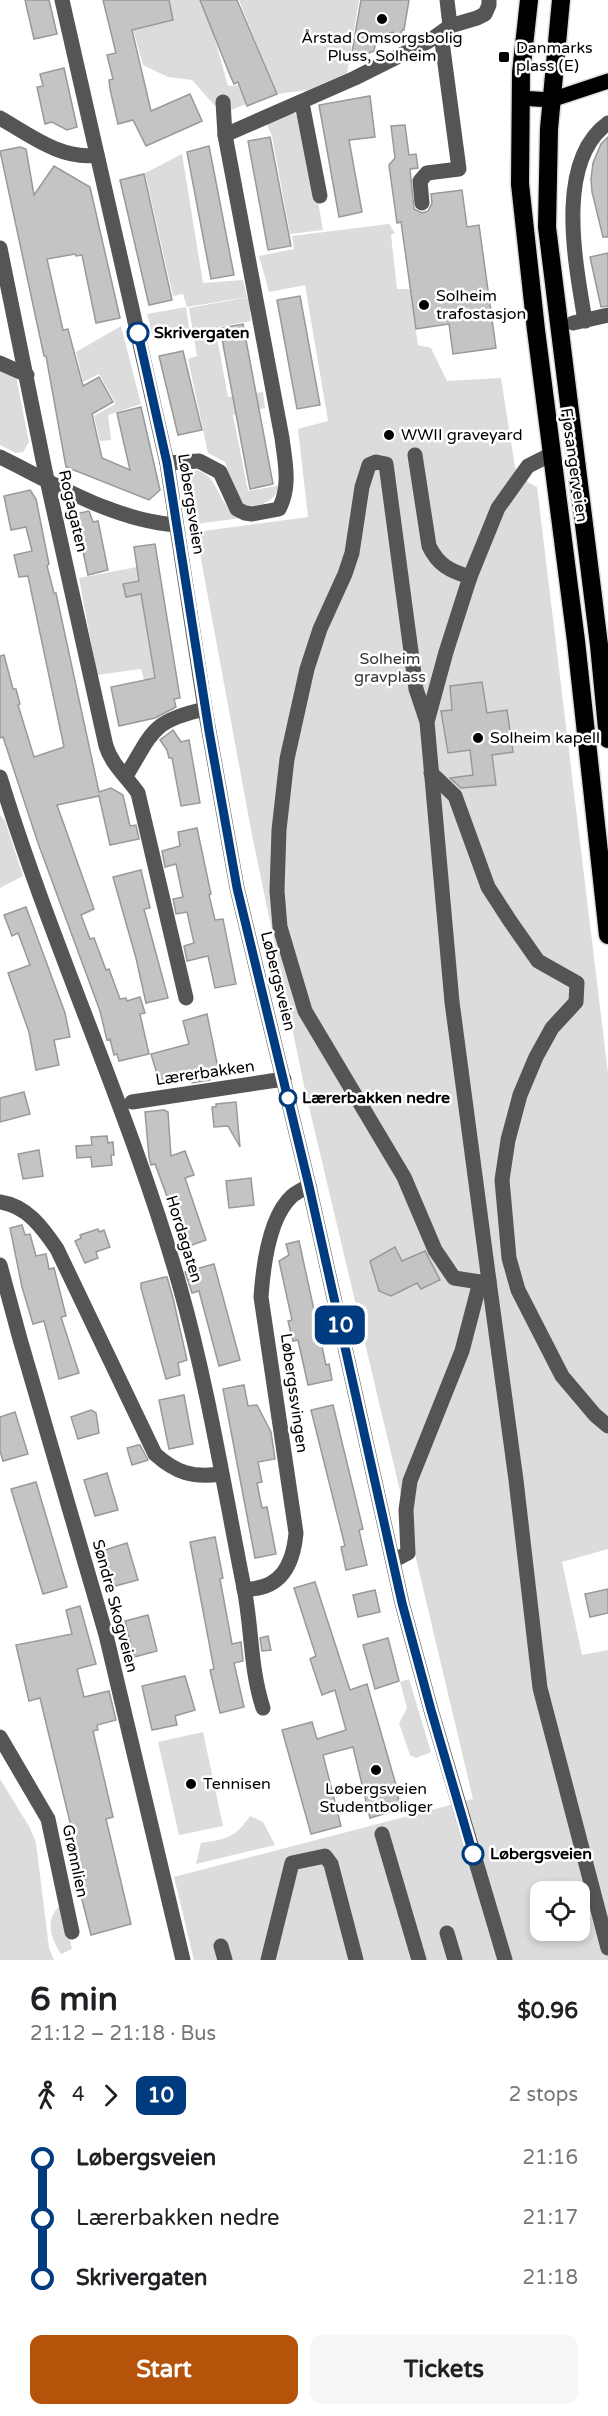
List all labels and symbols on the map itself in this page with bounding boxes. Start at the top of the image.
marker: Årstad Omsorgsbolig Pluss, Solheim [375,12,389,26]
place label: Årstad Omsorgsbolig Pluss, Solheim [301,28,463,66]
place label: Danmarks plass (E) [516,38,593,76]
marker: Danmarks plass (E) [497,50,511,64]
place label: Solheim trafostasjon [436,286,526,324]
marker: Solheim trafostasjon [417,298,431,312]
marker: Skrivergaten [127,322,149,344]
place label: Skrivergaten [154,323,250,343]
street label: Fjøsangerveien [556,407,592,523]
place label: WWII graveyard [401,425,523,445]
marker: WWII graveyard [382,428,396,442]
street label: Løbergsveien [173,452,209,556]
street label: Rogagaten [54,468,92,554]
park label: Solheim gravplass [354,649,426,687]
place label: Solheim kapell [490,728,600,748]
marker: Solheim kapell [471,731,485,745]
street label: Løbergsveien [256,929,300,1033]
street label: Lærerbakken [154,1056,256,1090]
place label: Lærerbakken nedre [302,1088,450,1108]
marker: Lærerbakken nedre [279,1089,297,1107]
street label: Hordagaten [161,1193,207,1285]
line badge: 10 [313,1306,367,1344]
street label: Løbergssvingen [276,1332,312,1454]
street label: Søndre Skogveien [88,1537,142,1675]
marker: Løbergsveien Studentboliger [369,1763,383,1777]
place label: Tennisen [203,1774,271,1794]
marker: Tennisen [184,1777,198,1791]
place label: Løbergsveien Studentboliger [319,1779,433,1817]
street label: Grønnlien [58,1823,92,1899]
marker: Løbergsveien [462,1843,484,1865]
place label: Løbergsveien [490,1844,592,1864]

